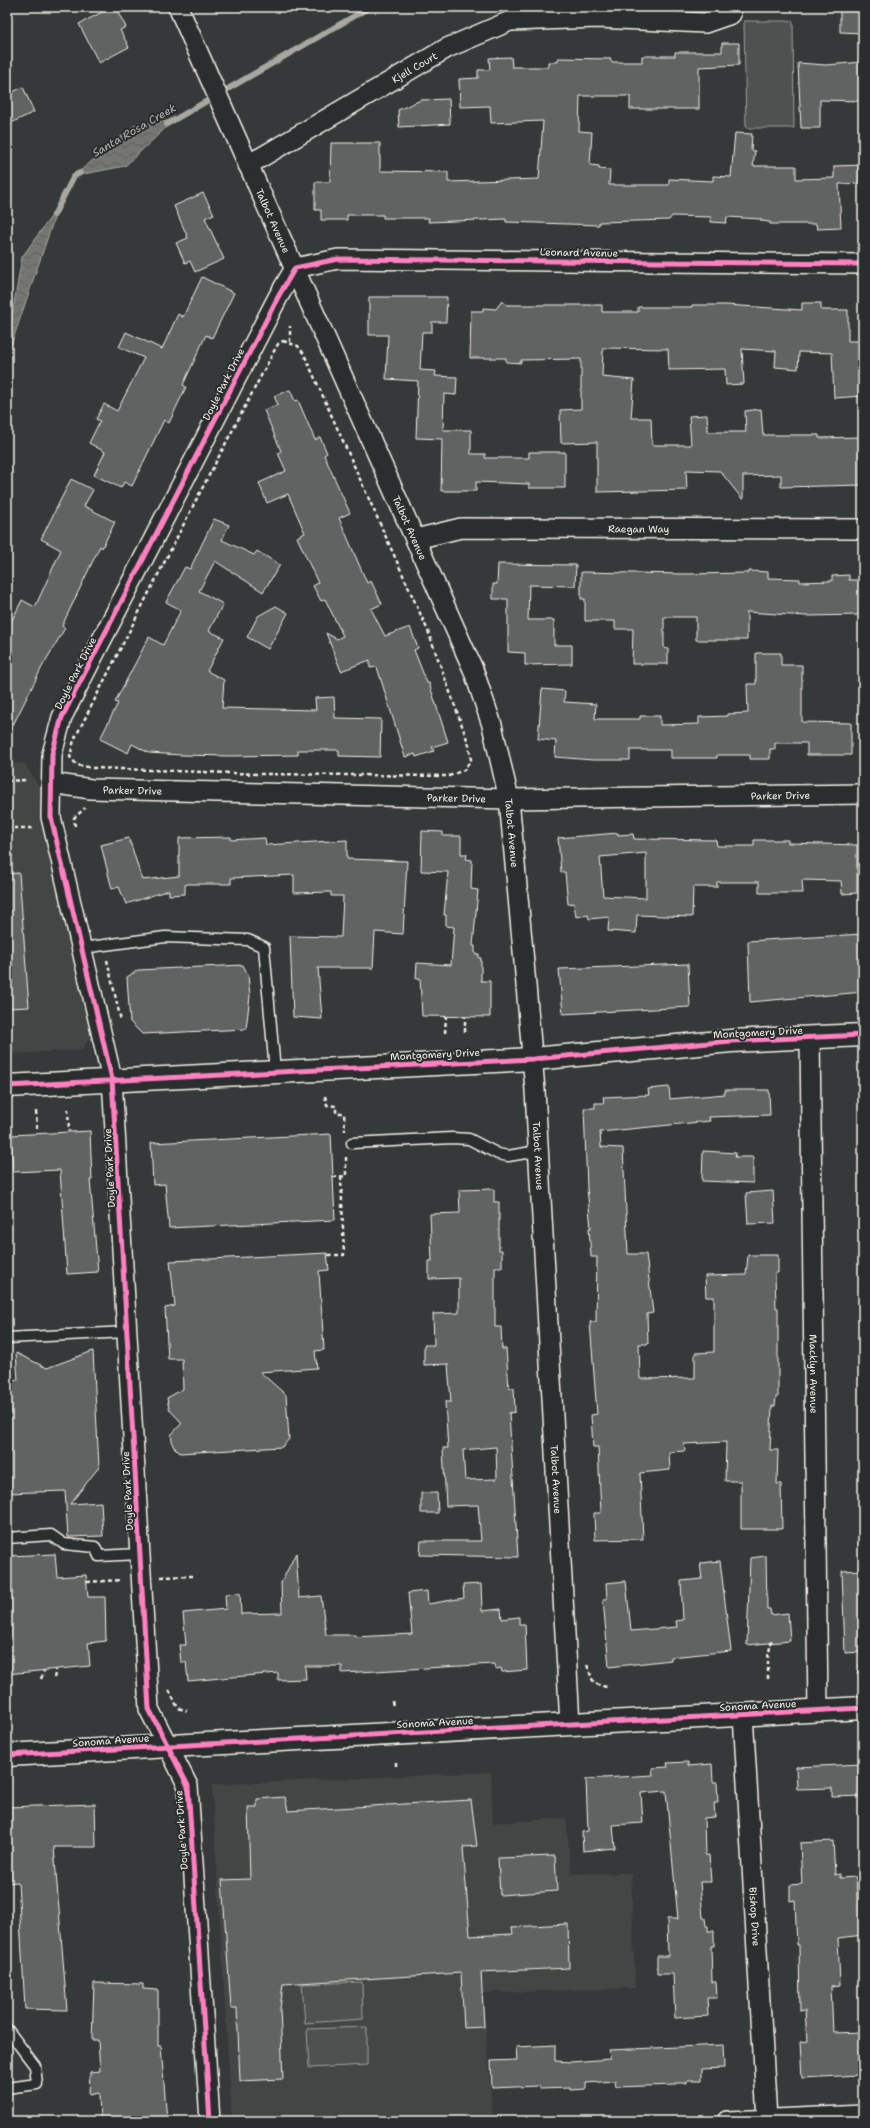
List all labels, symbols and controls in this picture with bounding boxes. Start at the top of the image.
street label: Kjell Court [389,49,440,86]
water label: Santa Rosa Creek [90,100,180,161]
street label: Talbot Avenue [253,187,293,256]
street label: Leonard Avenue [540,245,619,260]
street label: Doyle Park Drive [200,346,247,423]
street label: Talbot Avenue [390,494,430,562]
street label: Raegan Way [608,522,670,536]
street label: Doyle Park Drive [52,635,99,712]
street label: Parker Drive [103,783,163,798]
street label: Parker Drive [751,789,811,803]
street label: Parker Drive [427,791,487,805]
street label: Talbot Avenue [502,798,521,868]
street label: Montgomery Drive [713,1024,804,1041]
street label: Montgomery Drive [390,1046,481,1063]
street label: Talbot Avenue [530,1121,547,1191]
street label: Doyle Park Drive [101,1128,118,1208]
street label: Macklyn Avenue [807,1334,820,1414]
street label: Talbot Avenue [548,1445,564,1515]
street label: Doyle Park Drive [119,1451,136,1531]
street label: Sonoma Avenue [719,1697,797,1714]
street label: Sonoma Avenue [396,1714,474,1731]
street label: Sonoma Avenue [72,1731,150,1750]
street label: Doyle Park Drive [172,1789,191,1870]
street label: Bishop Drive [746,1887,763,1947]

